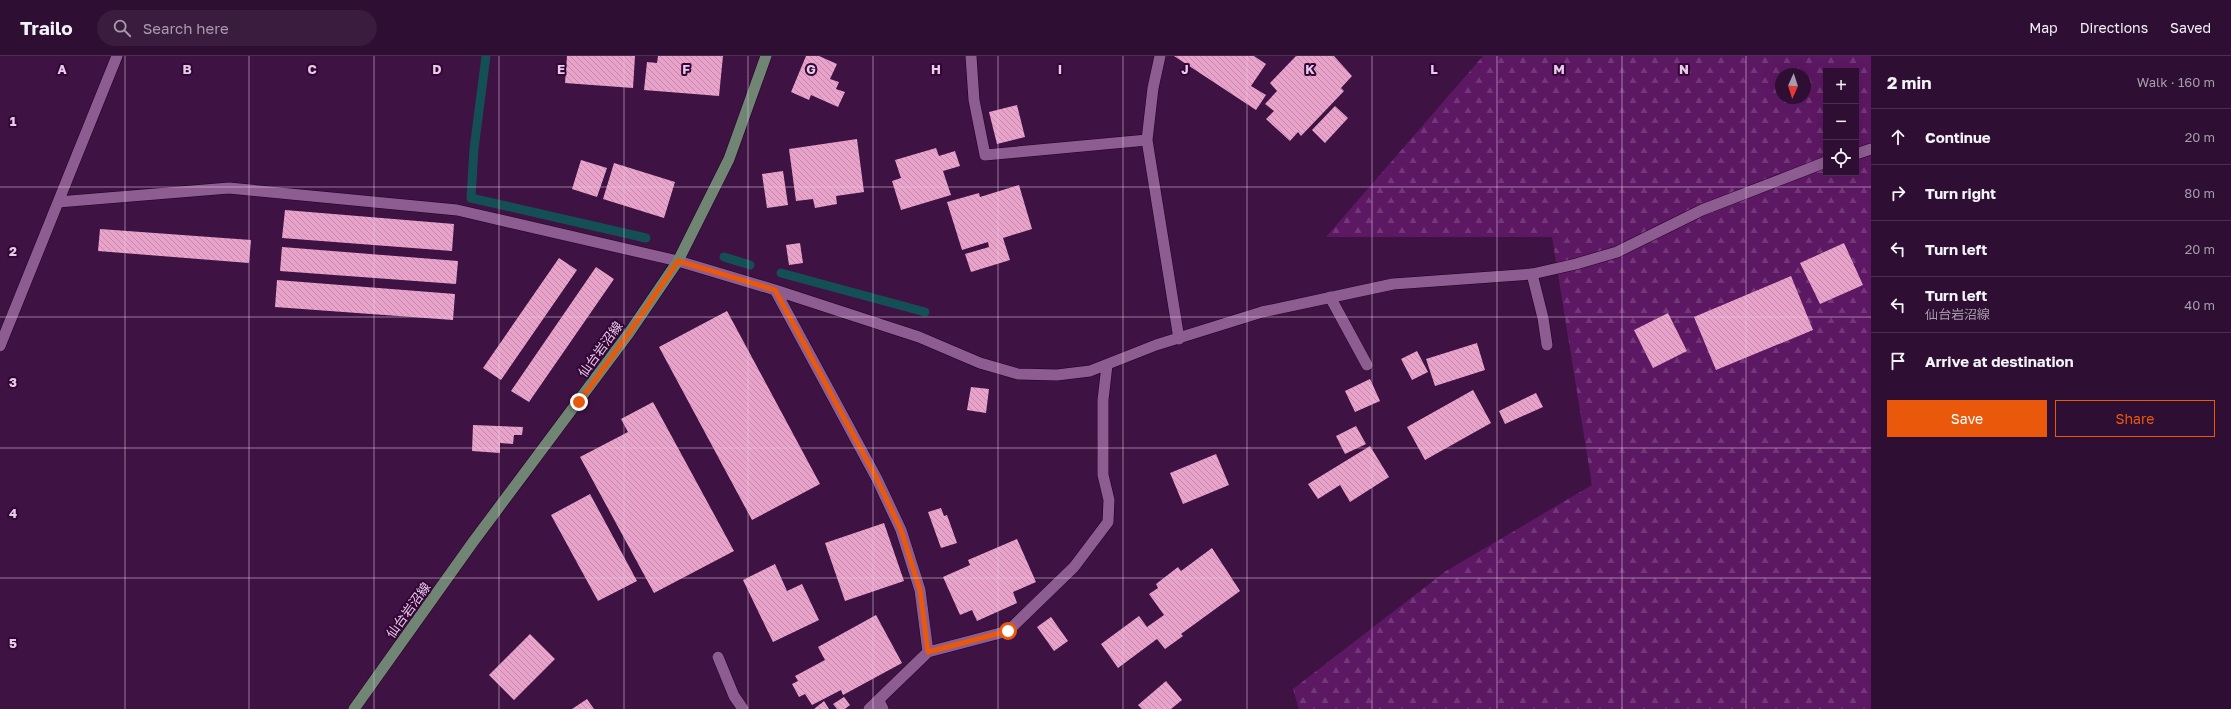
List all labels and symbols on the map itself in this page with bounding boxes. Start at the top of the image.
text: A [57,61,67,77]
text: B [182,61,192,77]
text: C [307,61,317,77]
text: D [432,61,442,77]
text: E [557,61,565,77]
text: F [682,61,690,77]
text: G [806,61,816,77]
text: H [931,61,941,77]
text: I [1058,61,1062,77]
text: J [1181,61,1189,77]
text: K [1305,61,1315,77]
text: L [1430,61,1438,77]
text: M [1553,61,1565,77]
text: N [1679,61,1689,77]
north arrow [1775,68,1811,104]
text: 1 [10,113,17,129]
text: 2 [9,243,17,259]
street label: 仙台岩沼線 [574,318,626,380]
text: 3 [9,374,17,390]
route end [570,393,588,411]
text: 4 [9,505,17,521]
street label: 仙台岩沼線 [382,579,434,641]
route start [999,622,1017,640]
text: 5 [9,635,17,651]

